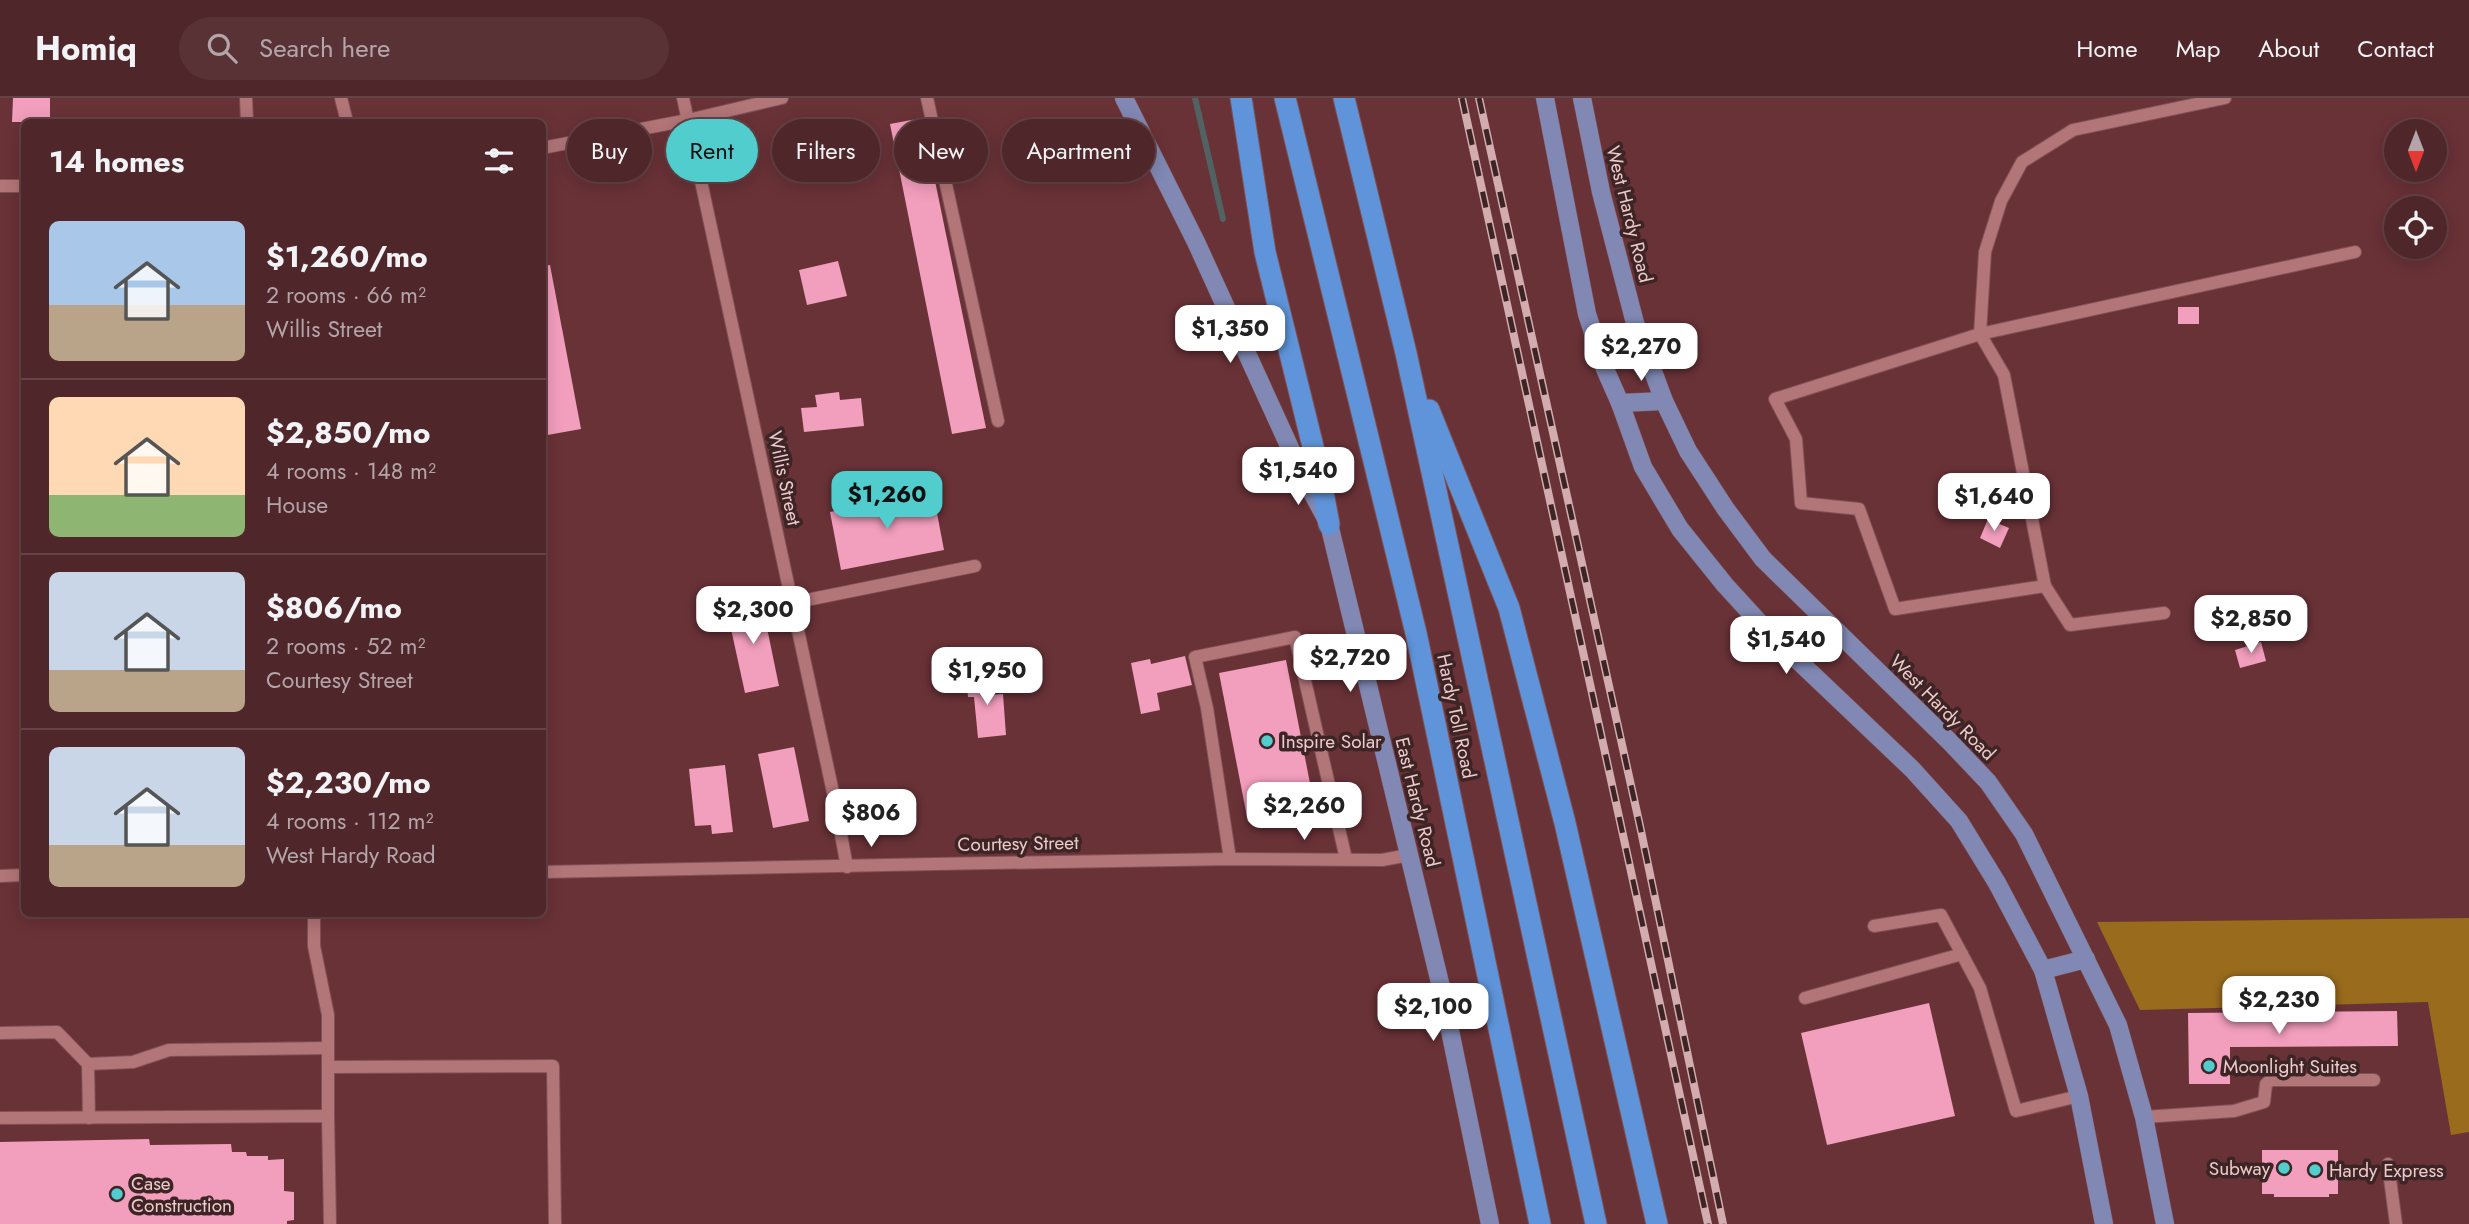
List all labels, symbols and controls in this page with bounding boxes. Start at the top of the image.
search box [179,17,669,80]
text: Homiq [35,25,137,72]
icon: search [203,29,241,67]
text: Search here [259,29,390,67]
text: Home [2076,31,2138,66]
text: Map [2176,31,2220,66]
text: About [2258,31,2319,66]
text: Contact [2357,31,2434,66]
chip: Buy [567,119,652,182]
chip: Rent [666,119,758,182]
chip: Filters [772,119,880,182]
chip: New [894,119,988,182]
chip: Apartment [1002,119,1155,182]
north arrow [2384,119,2446,182]
map controls [2384,119,2447,259]
text: 14 homes [49,140,184,183]
icon: filters [480,142,518,180]
street label: West Hardy Road [1599,143,1660,285]
button: locate [2384,196,2447,259]
text: $1,260/mo [266,235,428,278]
icon: home [105,249,189,333]
text: 2 rooms · 66 m² [266,278,426,312]
pin: $1,350 [1173,306,1287,365]
text: $1,350 [1191,311,1269,345]
text: Willis Street [266,312,382,346]
pin: $2,270 [1584,324,1698,383]
text: $2,270 [1600,329,1682,363]
text: $2,850/mo [266,411,431,454]
icon: home [105,425,189,509]
street label: Willis Street [761,428,808,528]
pin: $1,540 [1241,448,1355,507]
text: $1,540 [1258,453,1338,487]
text: 4 rooms · 148 m² [266,454,436,488]
pin: $1,260 [830,472,944,531]
pin: $1,640 [1937,474,2051,533]
text: $1,260 [847,477,927,511]
text: $1,640 [1954,479,2034,513]
text: House [266,488,328,522]
text: $806/mo [266,586,402,629]
pin: $2,300 [696,587,810,646]
text: $2,300 [712,592,794,626]
pin: $2,850 [2194,596,2308,655]
icon: home [105,600,189,684]
text: $2,850 [2210,601,2292,635]
pin: $1,540 [1729,616,1843,676]
text: $1,540 [1746,622,1826,656]
text: 2 rooms · 52 m² [266,629,425,663]
pin: $2,720 [1293,634,1407,694]
text: $2,720 [1309,640,1391,674]
pin: $1,950 [930,648,1044,707]
street label: West Hardy Road [1884,648,2002,766]
street label: Hardy Toll Road [1430,651,1483,781]
text: $1,950 [948,653,1026,687]
text: Courtesy Street [266,663,413,697]
place label: Inspire Solar [1281,728,1382,755]
marker: Inspire Solar [1259,733,1275,749]
street label: East Hardy Road [1388,735,1447,870]
text: $2,230/mo [266,761,431,804]
icon: home [105,775,189,859]
pin: $2,260 [1247,782,1361,842]
text: $2,260 [1263,788,1345,822]
pin: $806 [830,790,912,849]
text: $806 [841,795,901,829]
text: 4 rooms · 112 m² [266,804,433,838]
street label: Courtesy Street [957,829,1079,858]
text: West Hardy Road [266,838,436,872]
pin: $2,230 [2222,976,2336,1036]
text: $2,230 [2238,982,2320,1016]
pin: $2,100 [1376,984,1490,1043]
text: $2,100 [1393,989,1473,1023]
place label: Moonlight Suites [2223,1053,2357,1080]
marker: Moonlight Suites [2201,1058,2217,1074]
place label: Subway [2209,1155,2271,1182]
place label: Hardy Express [2329,1157,2444,1184]
marker: Subway [2276,1160,2292,1176]
marker: Hardy Express [2307,1162,2323,1178]
place label: Case Construction [131,1170,232,1219]
marker: Case Construction [109,1186,125,1202]

